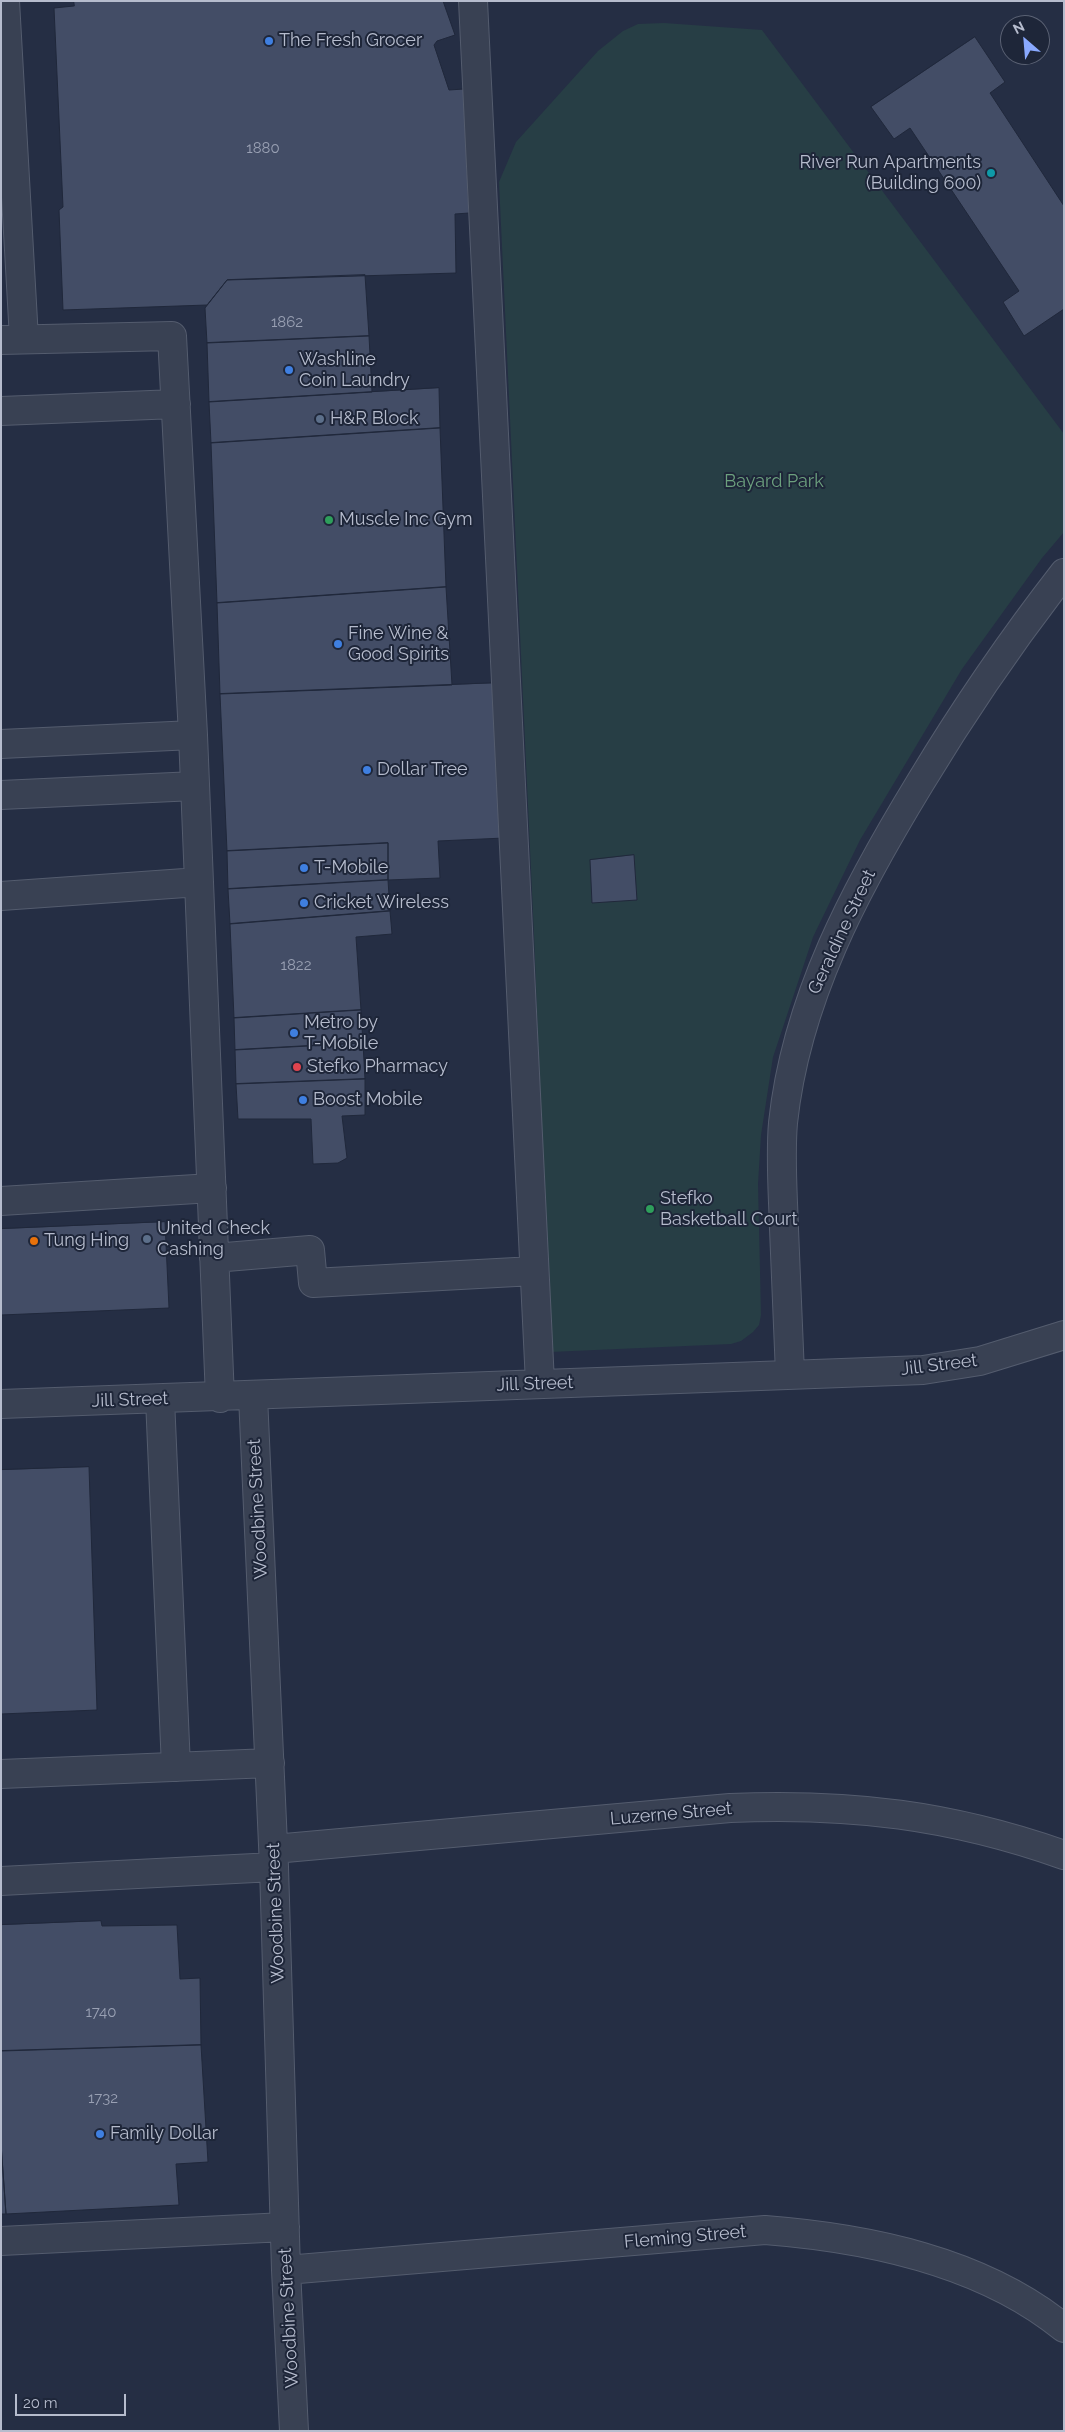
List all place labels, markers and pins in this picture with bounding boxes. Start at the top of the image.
place label: The Fresh Grocer [279,30,422,52]
marker: The Fresh Grocer [263,35,275,47]
place label: River Run Apartments (Building 600) [800,152,981,194]
marker: River Run Apartments (Building 600) [985,167,997,179]
place label: Washline Coin Laundry [299,349,410,392]
marker: Washline Coin Laundry [283,364,295,376]
place label: H&R Block [330,408,419,430]
marker: H&R Block [314,413,326,425]
place label: Muscle Inc Gym [339,509,473,531]
marker: Muscle Inc Gym [323,514,335,526]
place label: Fine Wine & Good Spirits [348,623,449,666]
marker: Fine Wine & Good Spirits [332,638,344,650]
place label: Dollar Tree [377,759,468,781]
marker: Dollar Tree [361,764,373,776]
place label: T-Mobile [314,857,388,879]
marker: T-Mobile [298,862,310,874]
place label: Cricket Wireless [314,892,449,914]
marker: Cricket Wireless [298,897,310,909]
place label: Metro by T-Mobile [304,1012,378,1054]
marker: Metro by T-Mobile [288,1027,300,1039]
place label: Stefko Pharmacy [307,1056,448,1078]
marker: Stefko Pharmacy [291,1061,303,1073]
place label: Boost Mobile [313,1089,423,1111]
marker: Boost Mobile [297,1094,309,1106]
place label: Stefko Basketball Court [660,1188,797,1230]
marker: Stefko Basketball Court [644,1203,656,1215]
place label: United Check Cashing [157,1218,270,1260]
place label: Tung Hing [44,1230,129,1252]
marker: United Check Cashing [141,1233,153,1245]
marker: Tung Hing [28,1235,40,1247]
place label: Family Dollar [110,2123,218,2145]
marker: Family Dollar [94,2128,106,2140]

